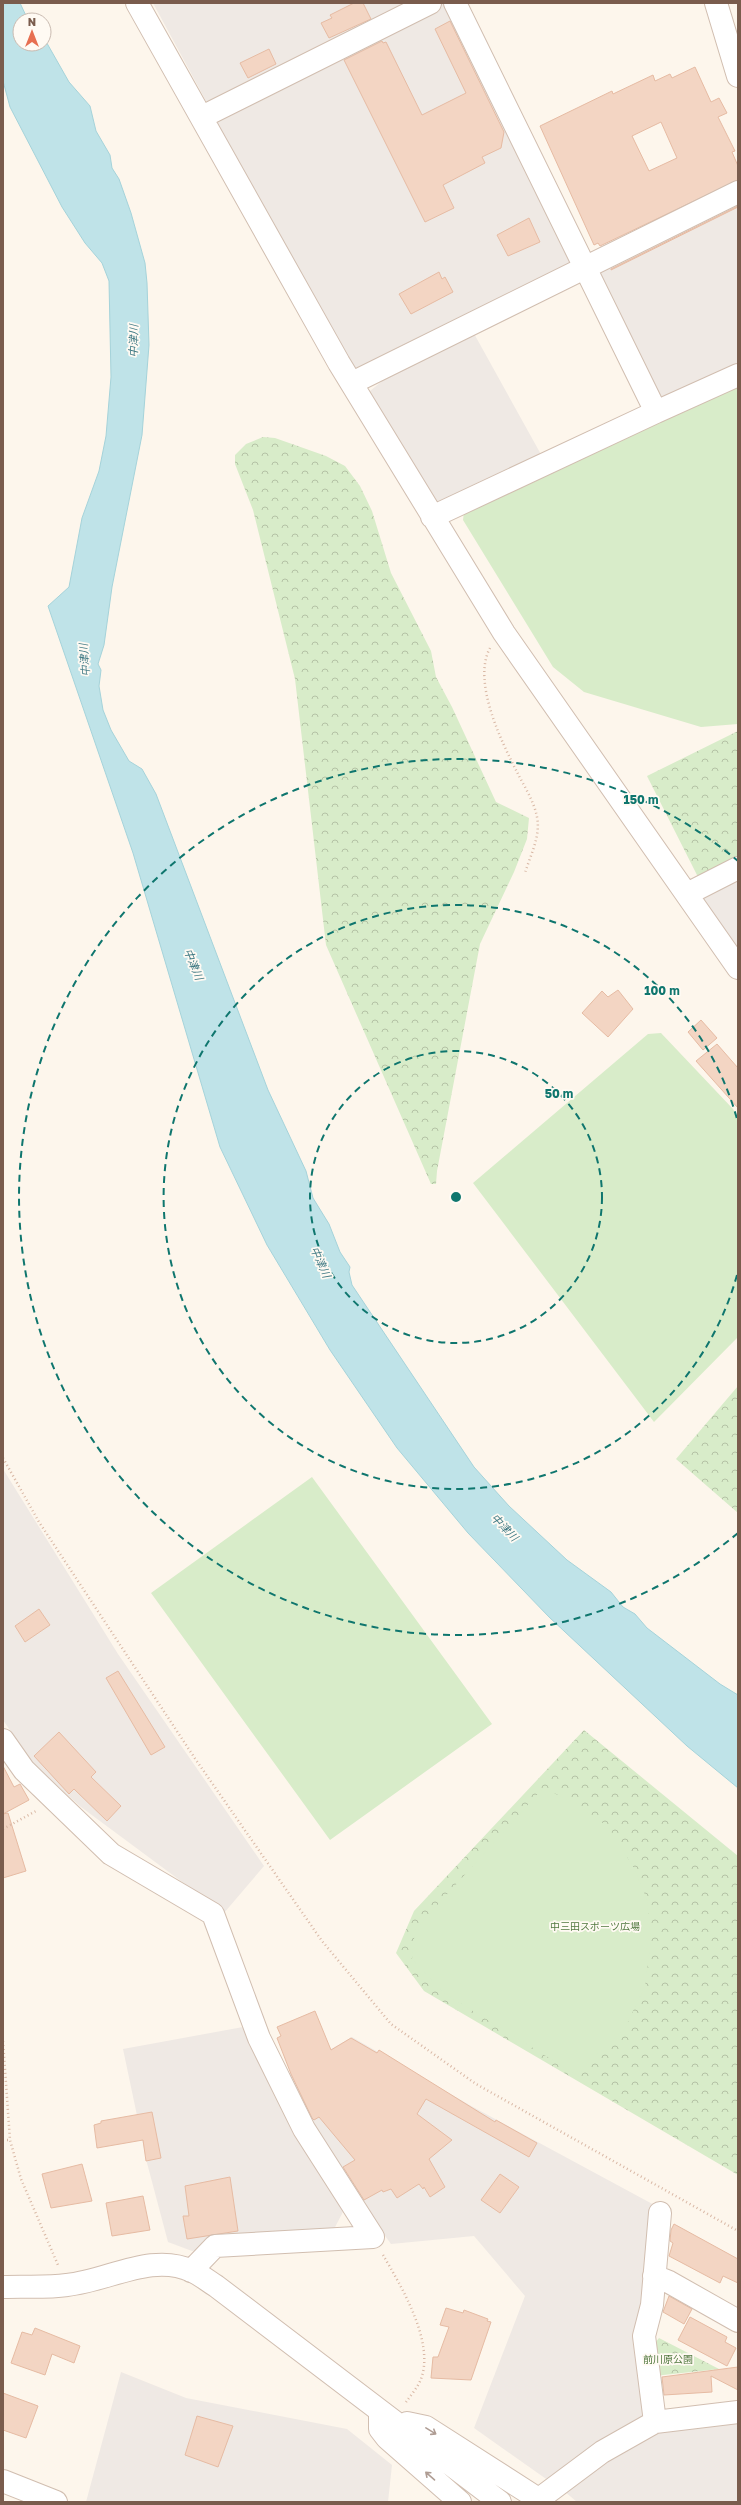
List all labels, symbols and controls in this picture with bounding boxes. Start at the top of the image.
north arrow [12,12,52,52]
text: N [28,15,36,28]
water label: 中津川 [126,323,140,358]
water label: 中津川 [76,642,92,677]
text: 150 m [624,792,658,807]
water label: 中津川 [182,946,207,983]
text: 100 m [644,983,680,998]
text: 50 m [545,1086,573,1101]
centre of rings [449,1190,463,1204]
water label: 中津川 [308,1244,334,1281]
water label: 中津川 [489,1511,522,1544]
park label: 中三田スポーツ広場 [550,1920,640,1932]
park label: 前川原公園 [643,2353,693,2365]
one-way arrow [425,2427,437,2435]
one-way arrow [425,2472,436,2481]

